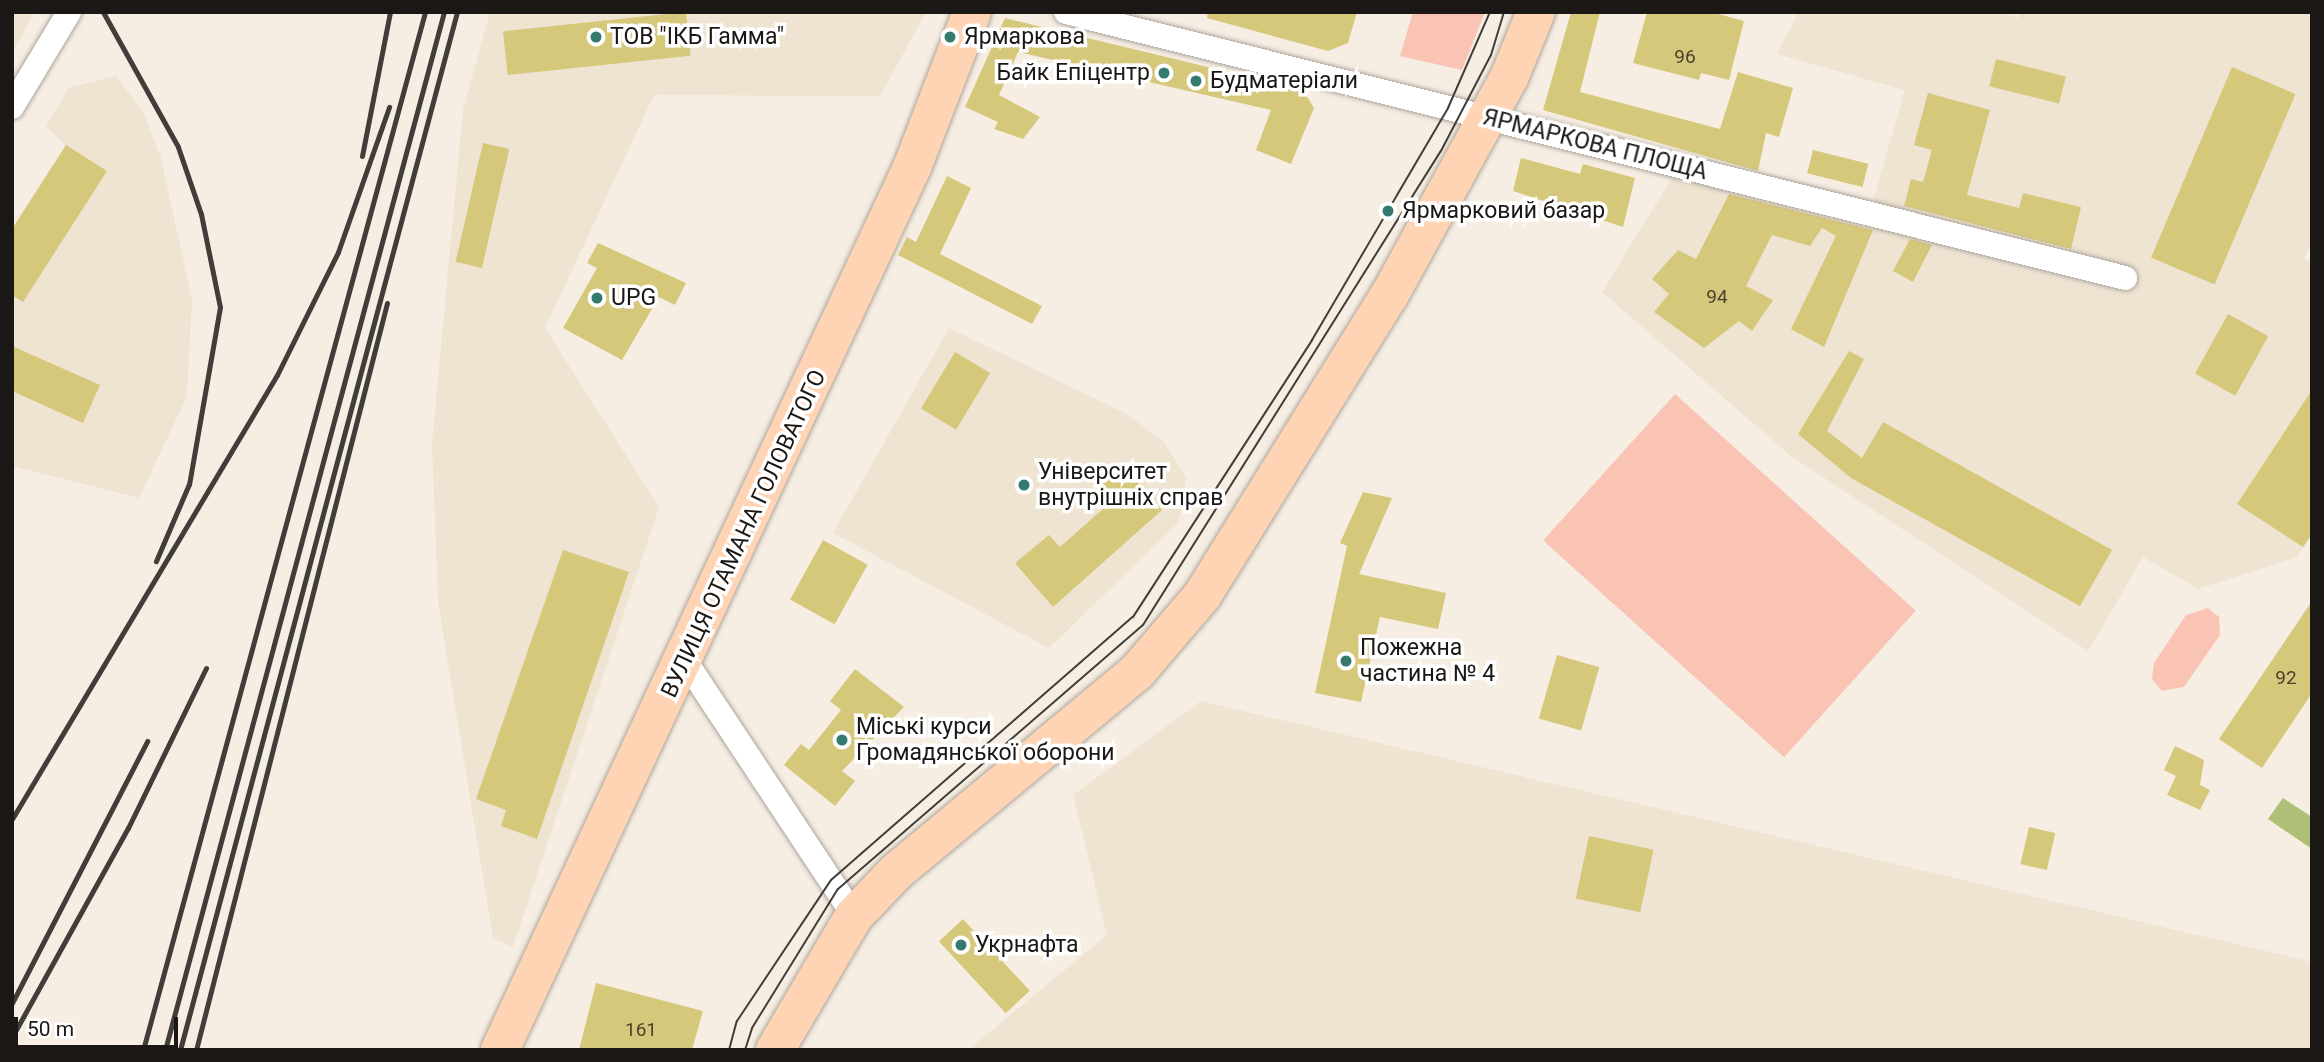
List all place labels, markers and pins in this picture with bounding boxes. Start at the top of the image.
place label: ТОВ "ІКБ Гамма" [610,23,784,51]
place label: Ярмаркова [964,23,1085,51]
marker: ТОВ "ІКБ Гамма" [588,29,604,45]
marker: Ярмаркова [942,29,958,45]
place label: Байк Епіцентр [997,59,1150,87]
marker: Байк Епіцентр [1156,65,1172,81]
place label: Будматеріали [1210,67,1358,95]
marker: Будматеріали [1188,73,1204,89]
place label: Ярмарковий базар [1402,197,1605,225]
marker: Ярмарковий базар [1380,203,1396,219]
place label: UPG [611,284,656,312]
marker: UPG [589,290,605,306]
place label: Університет внутрішніх справ [1038,458,1223,512]
marker: Університет внутрішніх справ [1016,477,1032,493]
place label: Пожежна частина № 4 [1360,634,1495,688]
marker: Пожежна частина № 4 [1338,653,1354,669]
place label: Міські курси Громадянської оборони [856,713,1115,767]
marker: Міські курси Громадянської оборони [834,732,850,748]
place label: Укрнафта [975,931,1079,959]
marker: Укрнафта [953,937,969,953]

